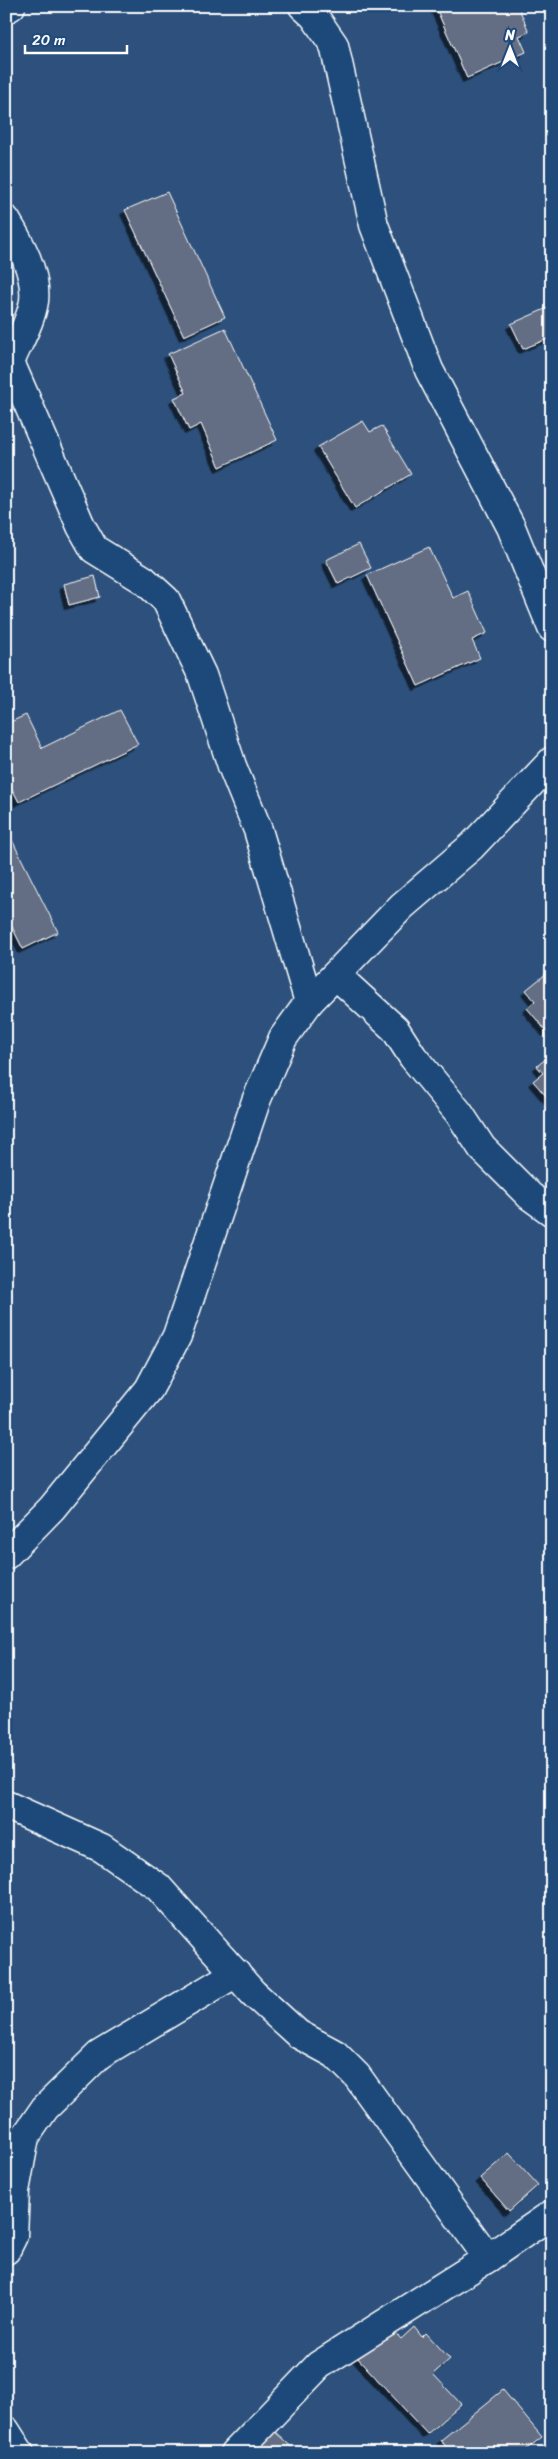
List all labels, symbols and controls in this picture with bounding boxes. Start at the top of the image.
scale bar [25,22,128,54]
north arrow [486,22,536,72]
text: N [504,23,515,48]
text: 20 m [32,27,66,53]

